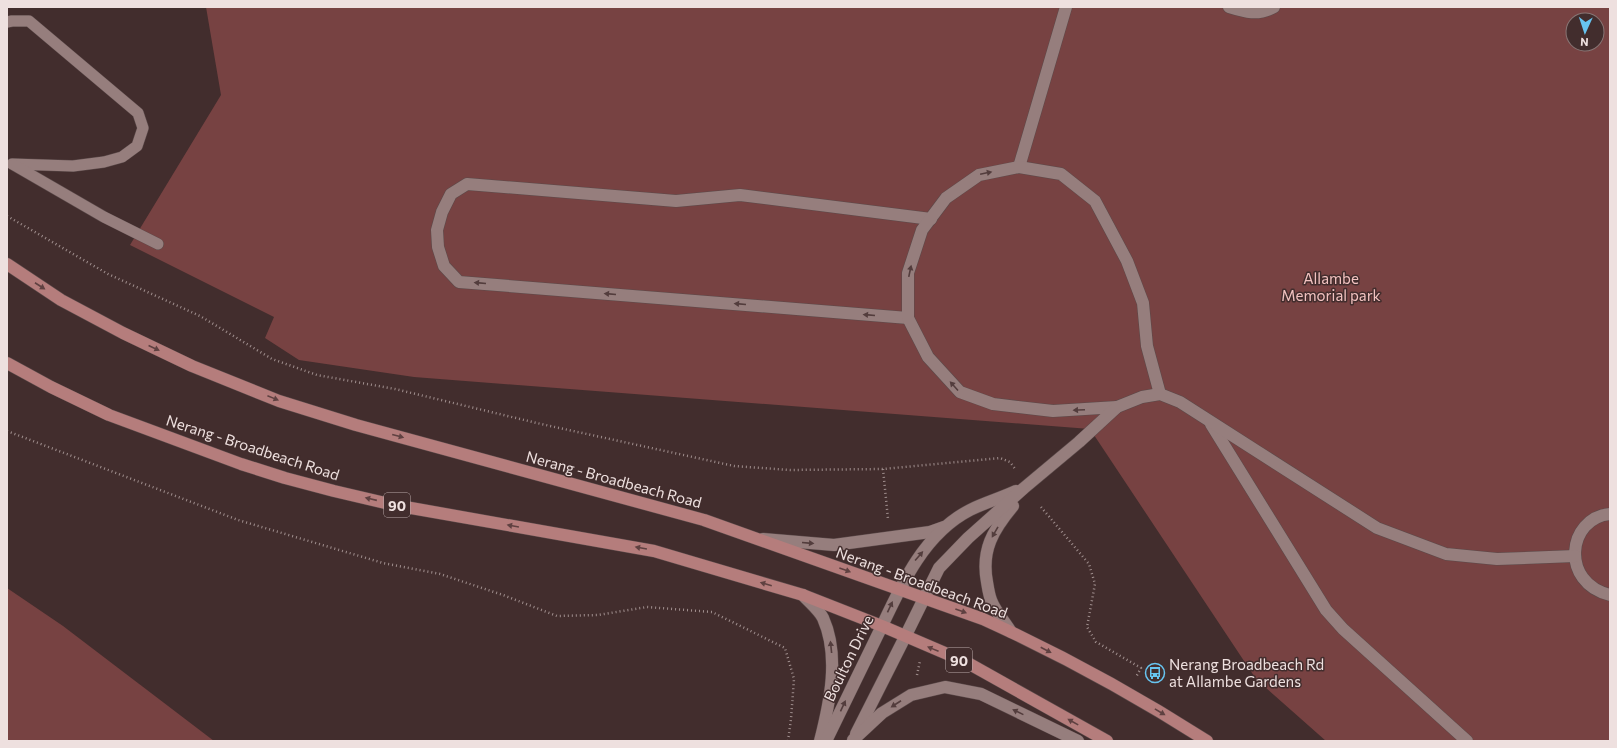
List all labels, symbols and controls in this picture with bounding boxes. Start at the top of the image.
north arrow [1565,12,1605,52]
text: N [1580,36,1589,49]
one-way arrow [980,170,992,176]
one-way arrow [907,264,913,277]
park label: Allambe Memorial park [1281,269,1381,304]
one-way arrow [474,280,486,287]
one-way arrow [34,282,46,289]
one-way arrow [604,290,616,297]
one-way arrow [734,301,746,308]
one-way arrow [863,311,875,318]
one-way arrow [148,345,159,351]
one-way arrow [950,381,959,390]
one-way arrow [268,396,280,402]
one-way arrow [1073,406,1085,413]
street label: Nerang - Broadbeach Road [164,410,342,484]
one-way arrow [392,433,404,439]
street label: Nerang - Broadbeach Road [524,447,704,511]
road number: 90 [384,493,410,517]
one-way arrow [365,496,377,502]
one-way arrow [507,522,519,528]
one-way arrow [991,526,998,538]
one-way arrow [802,539,814,546]
street label: Nerang - Broadbeach Road [834,543,1010,621]
one-way arrow [635,545,647,551]
one-way arrow [915,551,924,561]
one-way arrow [839,567,851,573]
one-way arrow [760,581,772,587]
one-way arrow [887,602,893,613]
one-way arrow [956,608,968,614]
street label: Boulton Drive [819,612,877,704]
one-way arrow [828,641,834,653]
one-way arrow [928,646,939,652]
one-way arrow [1040,647,1052,653]
road number: 90 [946,648,972,672]
place label: Nerang Broadbeach Rd at Allambe Gardens [1169,655,1324,690]
bus stop icon: Nerang Broadbeach Rd at Allambe Gardens [1144,662,1166,684]
one-way arrow [840,700,846,711]
one-way arrow [890,701,902,708]
one-way arrow [1155,708,1165,716]
one-way arrow [1012,709,1023,715]
one-way arrow [1067,718,1079,725]

